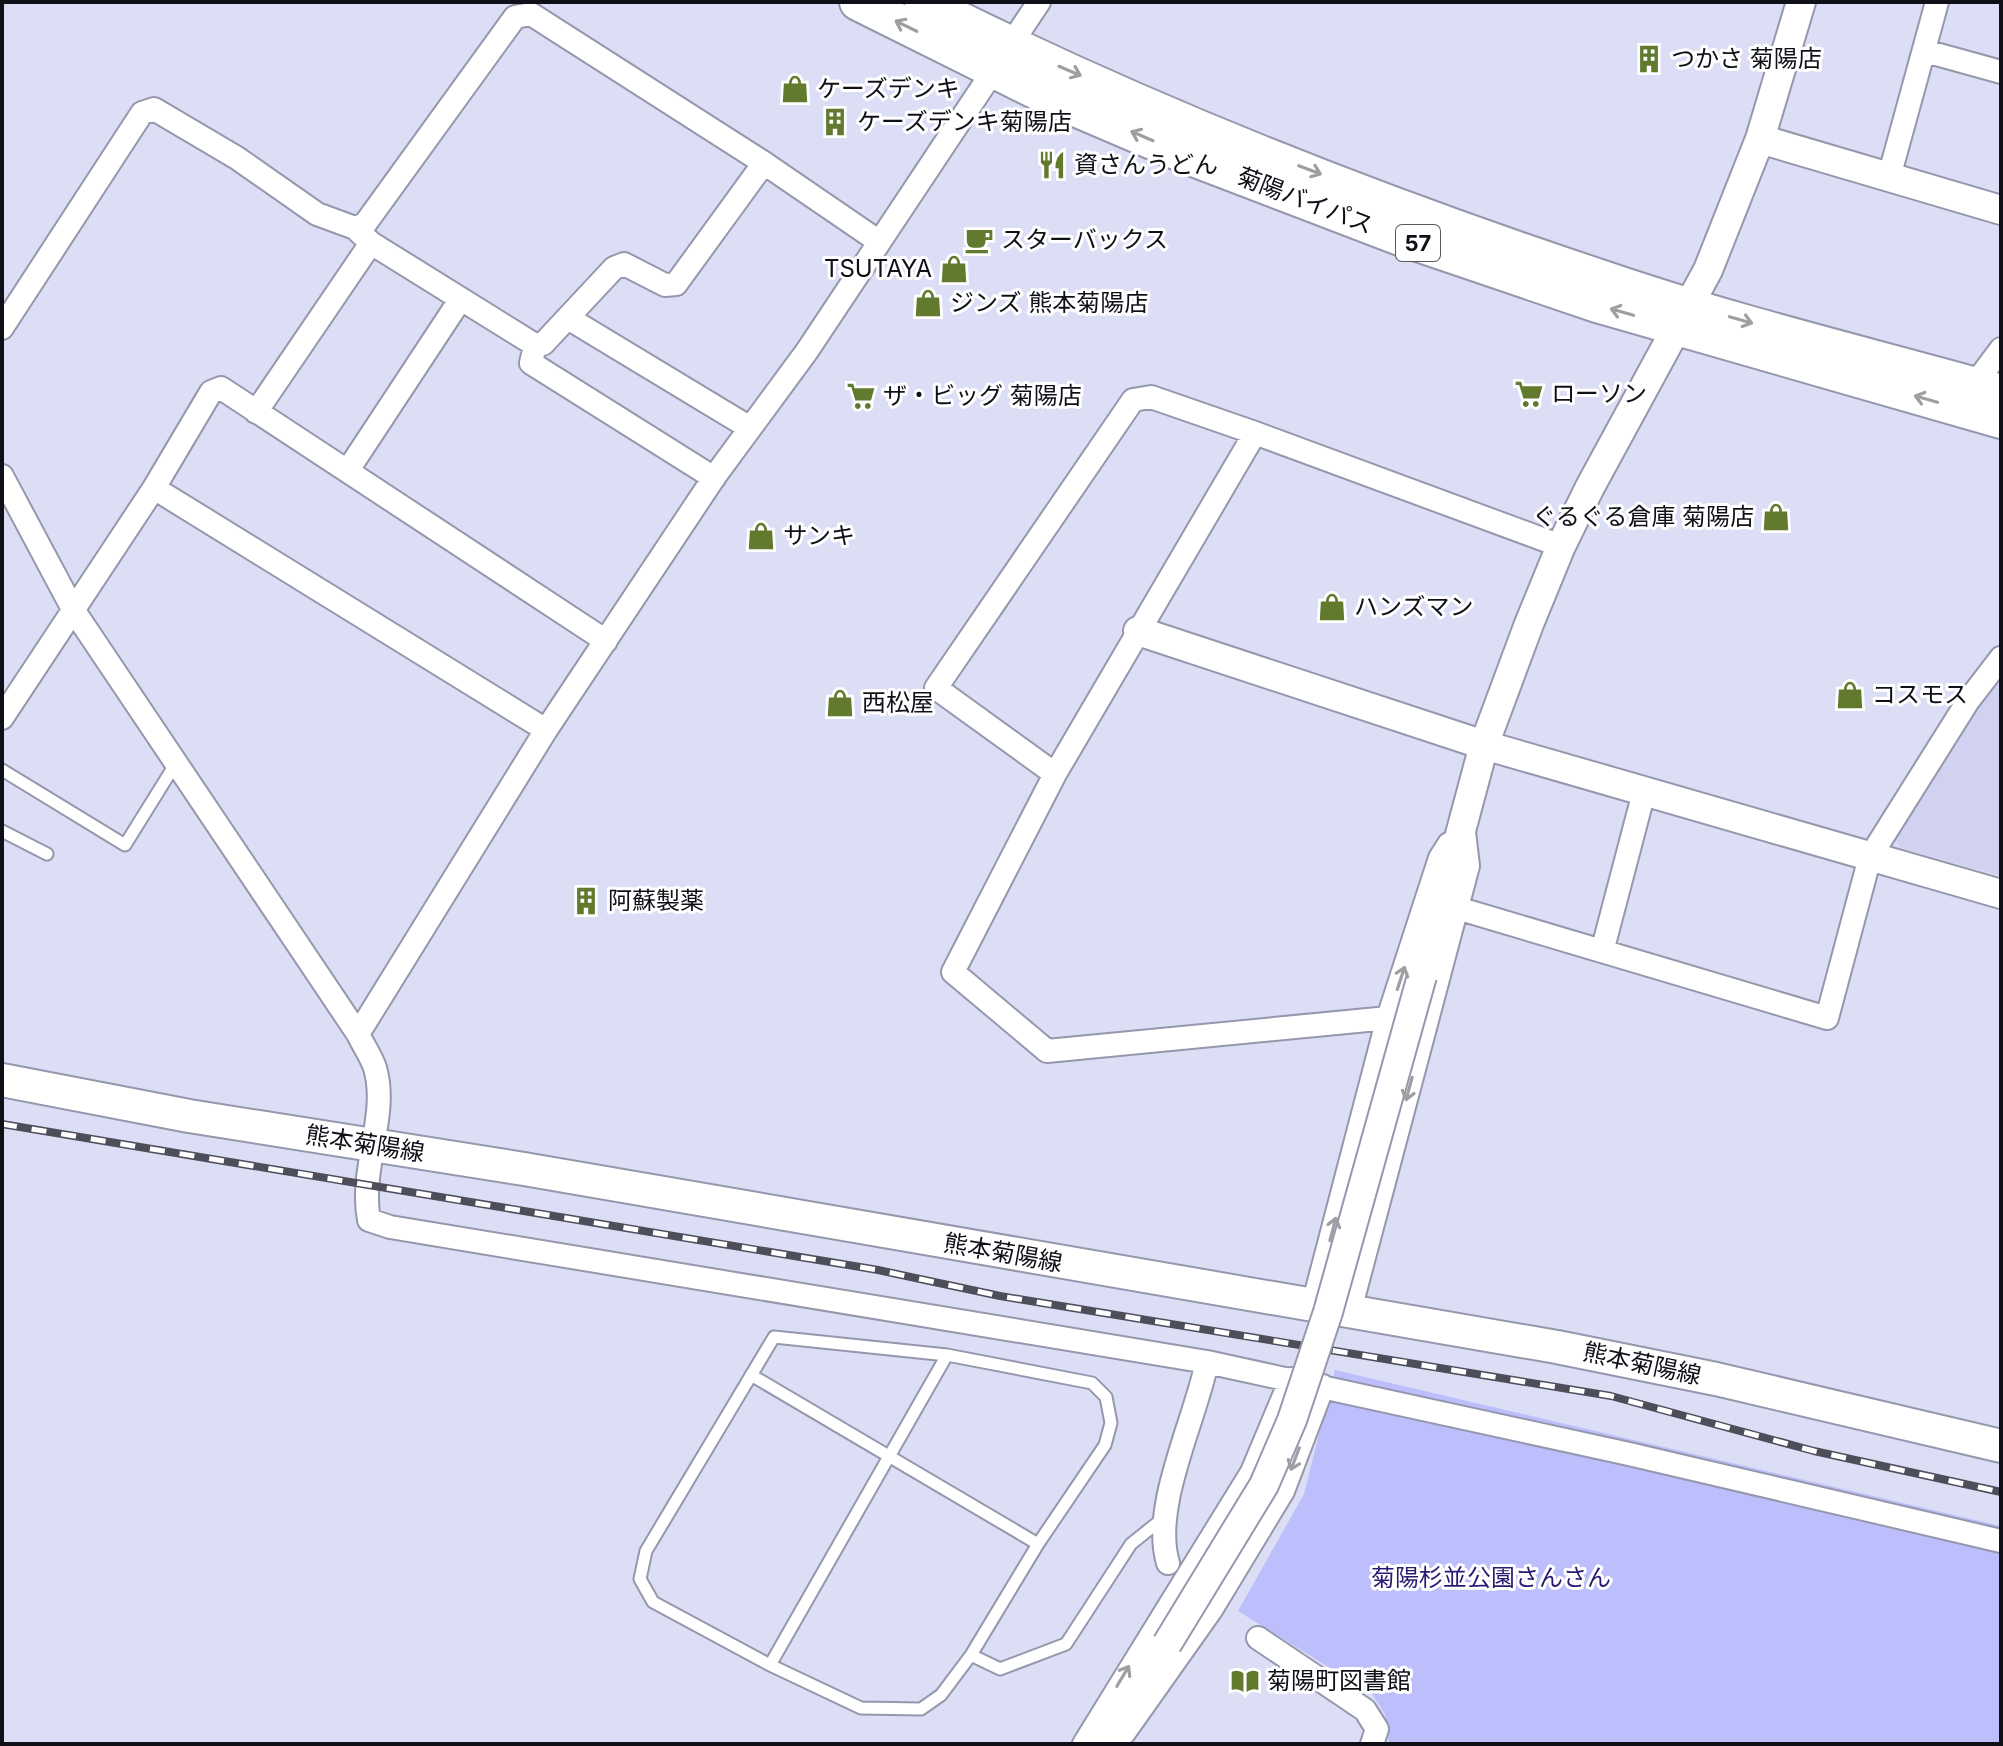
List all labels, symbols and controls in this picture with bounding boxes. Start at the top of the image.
one-way arrow [895,18,919,33]
building icon: つかさ 菊陽店 [1634,44,1664,74]
place label: つかさ 菊陽店 [1671,44,1822,73]
one-way arrow [1057,65,1082,80]
shop icon: ケーズデンキ [780,74,810,104]
place label: ケーズデンキ [817,74,960,103]
building icon: ケーズデンキ菊陽店 [820,107,850,137]
place label: ケーズデンキ菊陽店 [857,107,1072,136]
one-way arrow [1130,128,1154,143]
restaurant icon: 資さんうどん [1037,150,1067,180]
place label: 資さんうどん [1074,150,1218,179]
street label: 菊陽バイパス [1233,161,1377,240]
one-way arrow [1297,164,1322,179]
cafe icon: スターバックス [964,225,994,255]
place label: スターバックス [1001,225,1168,254]
road number: 57 [1396,225,1440,261]
place label: TSUTAYA [824,254,932,283]
shop icon: TSUTAYA [939,254,969,284]
shop icon: ジンズ 熊本菊陽店 [913,288,943,318]
place label: ジンズ 熊本菊陽店 [950,288,1148,317]
one-way arrow [1610,304,1636,319]
one-way arrow [1727,313,1753,328]
supermarket icon: ローソン [1514,379,1544,409]
place label: ローソン [1551,379,1647,408]
supermarket icon: ザ・ビッグ 菊陽店 [846,381,876,411]
place label: ザ・ビッグ 菊陽店 [883,381,1082,410]
one-way arrow [1914,391,1939,405]
place label: ぐるぐる倉庫 菊陽店 [1532,502,1754,531]
shop icon: ぐるぐる倉庫 菊陽店 [1761,502,1791,532]
shop icon: サンキ [746,521,776,551]
place label: サンキ [783,521,855,550]
shop icon: ハンズマン [1317,592,1347,622]
place label: ハンズマン [1354,592,1474,621]
shop icon: コスモス [1835,680,1865,710]
place label: コスモス [1872,680,1968,709]
shop icon: 西松屋 [825,688,855,718]
place label: 西松屋 [862,688,934,717]
building icon: 阿蘇製薬 [571,886,601,916]
place label: 阿蘇製薬 [608,886,704,915]
one-way arrow [1394,966,1409,992]
one-way arrow [1400,1076,1415,1102]
street label: 熊本菊陽線 [304,1120,427,1167]
one-way arrow [1326,1217,1341,1243]
street label: 熊本菊陽線 [941,1228,1065,1277]
street label: 熊本菊陽線 [1580,1337,1704,1390]
one-way arrow [1287,1446,1301,1471]
park label: 菊陽杉並公園さんさん [1371,1563,1611,1592]
one-way arrow [1116,1665,1131,1689]
library icon: 菊陽町図書館 [1230,1666,1260,1696]
place label: 菊陽町図書館 [1267,1666,1411,1695]

